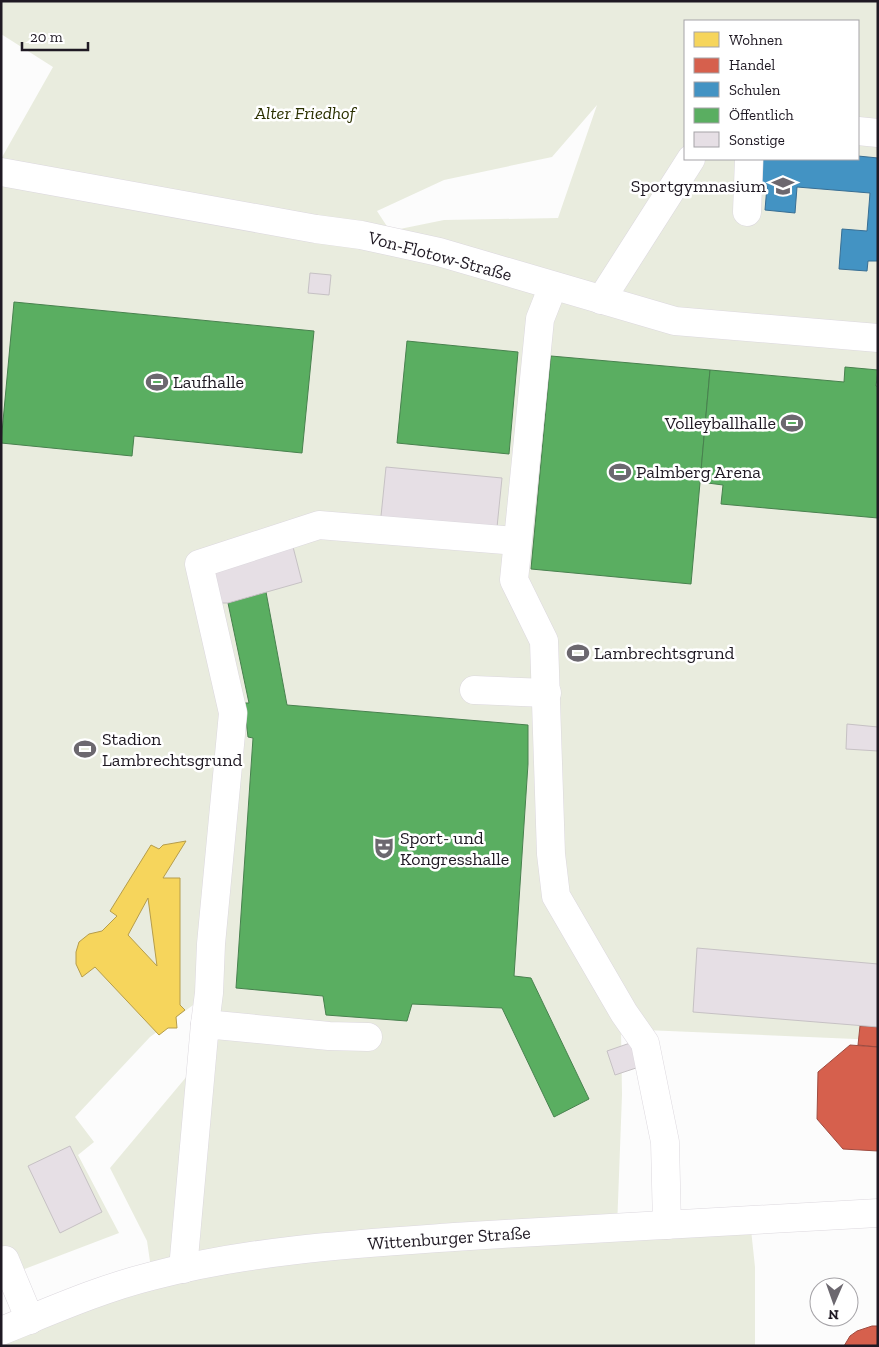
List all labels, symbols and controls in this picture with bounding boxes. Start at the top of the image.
scale bar [22,20,89,52]
legend [684,20,859,160]
text: 20 m [30,28,63,46]
text: Wohnen [729,31,783,49]
text: Handel [729,56,775,74]
text: Schulen [729,81,781,99]
park label: Alter Friedhof [254,102,358,124]
text: Öffentlich [729,106,794,124]
text: Sonstige [729,131,785,149]
school or university icon: Sportgymnasium [770,173,796,199]
place label: Sportgymnasium [631,175,766,197]
street label: Von-Flotow-Straße [365,226,514,286]
sports icon: Laufhalle [144,369,170,395]
place label: Laufhalle [173,371,244,393]
sports icon: Volleyballhalle [779,410,805,436]
place label: Volleyballhalle [664,412,776,434]
sports icon: Palmberg Arena [607,459,633,485]
place label: Palmberg Arena [636,461,761,483]
sports icon: Lambrechtsgrund [565,640,591,666]
place label: Lambrechtsgrund [594,642,734,664]
place label: Stadion Lambrechtsgrund [102,728,242,771]
sports icon: Stadion Lambrechtsgrund [72,736,98,762]
place label: Sport- und Kongresshalle [400,827,509,870]
theatre icon: Sport- und Kongresshalle [371,835,397,861]
street label: Wittenburger Straße [367,1221,531,1255]
north arrow [809,1277,859,1327]
text: N [828,1306,839,1323]

